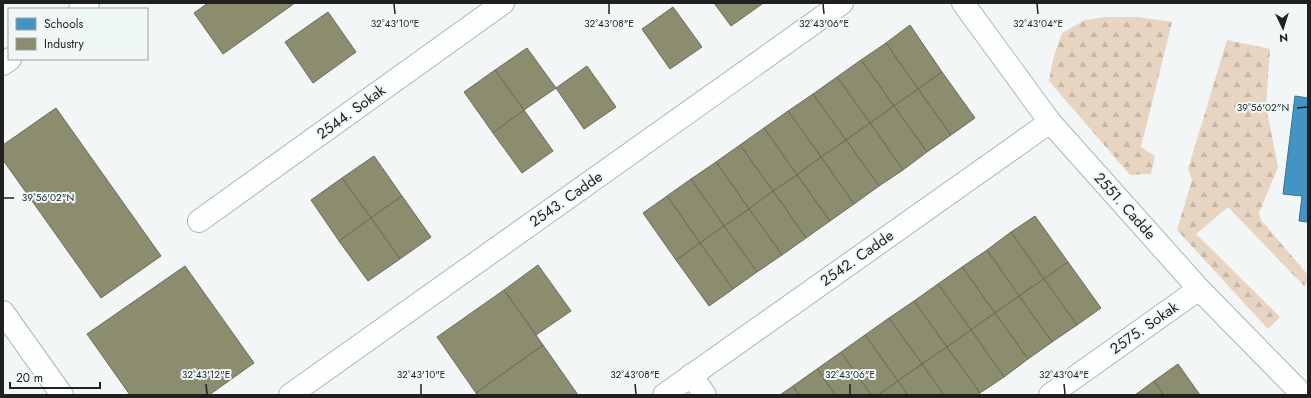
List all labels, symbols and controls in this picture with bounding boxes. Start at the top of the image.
legend [8,8,148,60]
north arrow [1263,8,1303,48]
text: Schools [44,15,83,33]
text: 32°43'10"E [371,16,419,31]
text: 32°43'08"E [584,16,634,31]
text: 32°43'06"E [799,16,849,31]
text: 32°43'04"E [1013,16,1063,31]
text: N [1279,30,1289,46]
text: Industry [44,35,85,53]
street label: 2544. Sokak [312,79,390,145]
text: 39°56'02"N [1237,100,1289,115]
street label: 2543. Cadde [525,165,607,232]
street label: 2551. Cadde [1089,168,1161,245]
text: 39°56'02"N [22,190,74,205]
street label: 2542. Cadde [816,224,899,292]
street label: 2575. Sokak [1105,296,1183,360]
scale bar [10,364,100,390]
text: 32°43'12"E [182,367,230,382]
text: 32°43'10"E [397,367,445,382]
text: 32°43'08"E [610,367,660,382]
text: 32°43'06"E [825,367,875,382]
text: 32°43'04"E [1039,367,1089,382]
text: 20 m [16,369,43,387]

